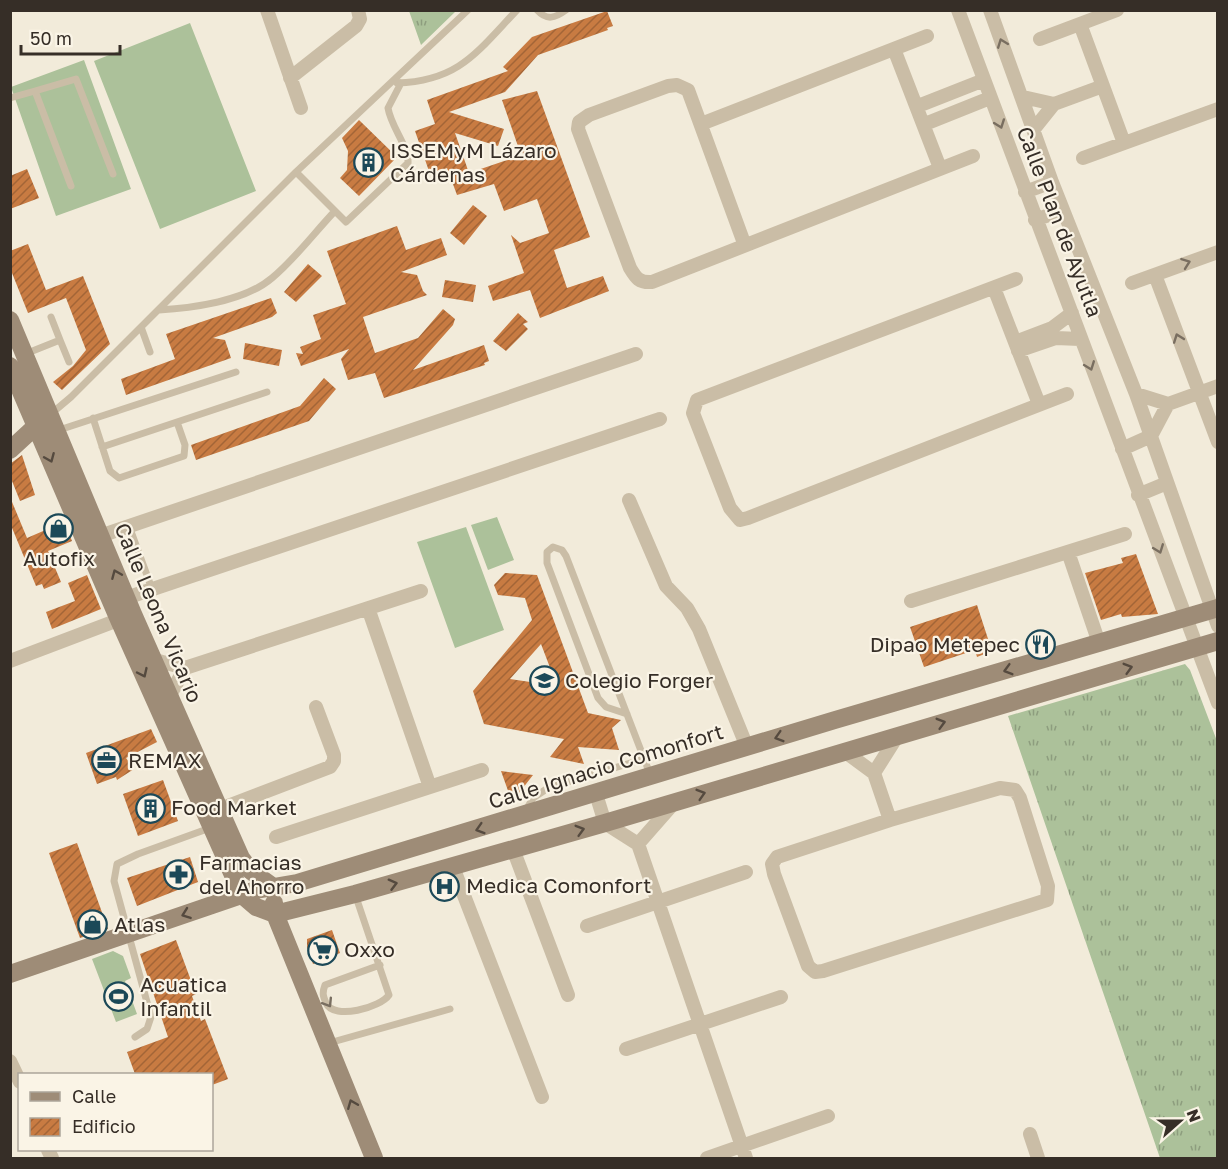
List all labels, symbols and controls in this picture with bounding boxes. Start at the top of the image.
scale bar [21,18,120,56]
text: 50 m [30,27,72,49]
one-way arrow [997,38,1010,49]
one-way arrow [993,118,1005,129]
street label: Calle Plan de Ayutla [1012,123,1108,321]
place label: ISSEMyM Lázaro Cárdenas [390,137,557,187]
building icon: ISSEMyM Lázaro Cárdenas [353,147,385,179]
one-way arrow [1180,258,1191,271]
one-way arrow [1173,333,1186,344]
one-way arrow [1083,360,1096,371]
one-way arrow [42,452,54,463]
shop icon: Autofix [43,512,75,544]
street label: Calle Leona Vicario [109,519,209,706]
one-way arrow [1152,542,1164,553]
place label: Autofix [23,545,95,571]
one-way arrow [111,569,123,580]
restaurant icon: Dipao Metepec [1025,629,1057,661]
place label: Dipao Metepec [870,631,1020,657]
one-way arrow [1003,663,1014,675]
one-way arrow [1122,663,1133,675]
school or university icon: Colegio Forger [528,665,560,697]
one-way arrow [136,667,148,678]
place label: Colegio Forger [565,667,713,693]
street label: Calle Ignacio Comonfort [485,718,726,814]
one-way arrow [935,718,946,730]
one-way arrow [774,730,785,742]
office icon: REMAX [91,745,123,777]
place label: REMAX [128,747,202,773]
one-way arrow [695,789,706,801]
building icon: Food Market [134,792,166,824]
place label: Food Market [171,794,297,820]
one-way arrow [475,822,486,834]
one-way arrow [575,825,585,837]
place label: Farmacias del Ahorro [199,849,304,899]
pharmacy icon: Farmacias del Ahorro [162,859,194,891]
hospital icon: Medica Comonfort [429,870,461,902]
place label: Medica Comonfort [466,872,651,898]
one-way arrow [388,878,398,891]
one-way arrow [182,907,192,920]
shop icon: Atlas [77,909,109,941]
place label: Atlas [114,911,165,937]
supermarket icon: Oxxo [307,934,339,966]
place label: Oxxo [344,936,395,962]
place label: Acuatica Infantil [140,971,227,1021]
sports icon: Acuatica Infantil [103,981,135,1013]
one-way arrow [321,997,332,1008]
legend [18,1073,213,1151]
text: Calle [72,1085,116,1107]
north arrow [1150,1091,1210,1151]
one-way arrow [347,1100,359,1111]
text: N [1182,1106,1206,1125]
text: Edificio [72,1115,136,1137]

